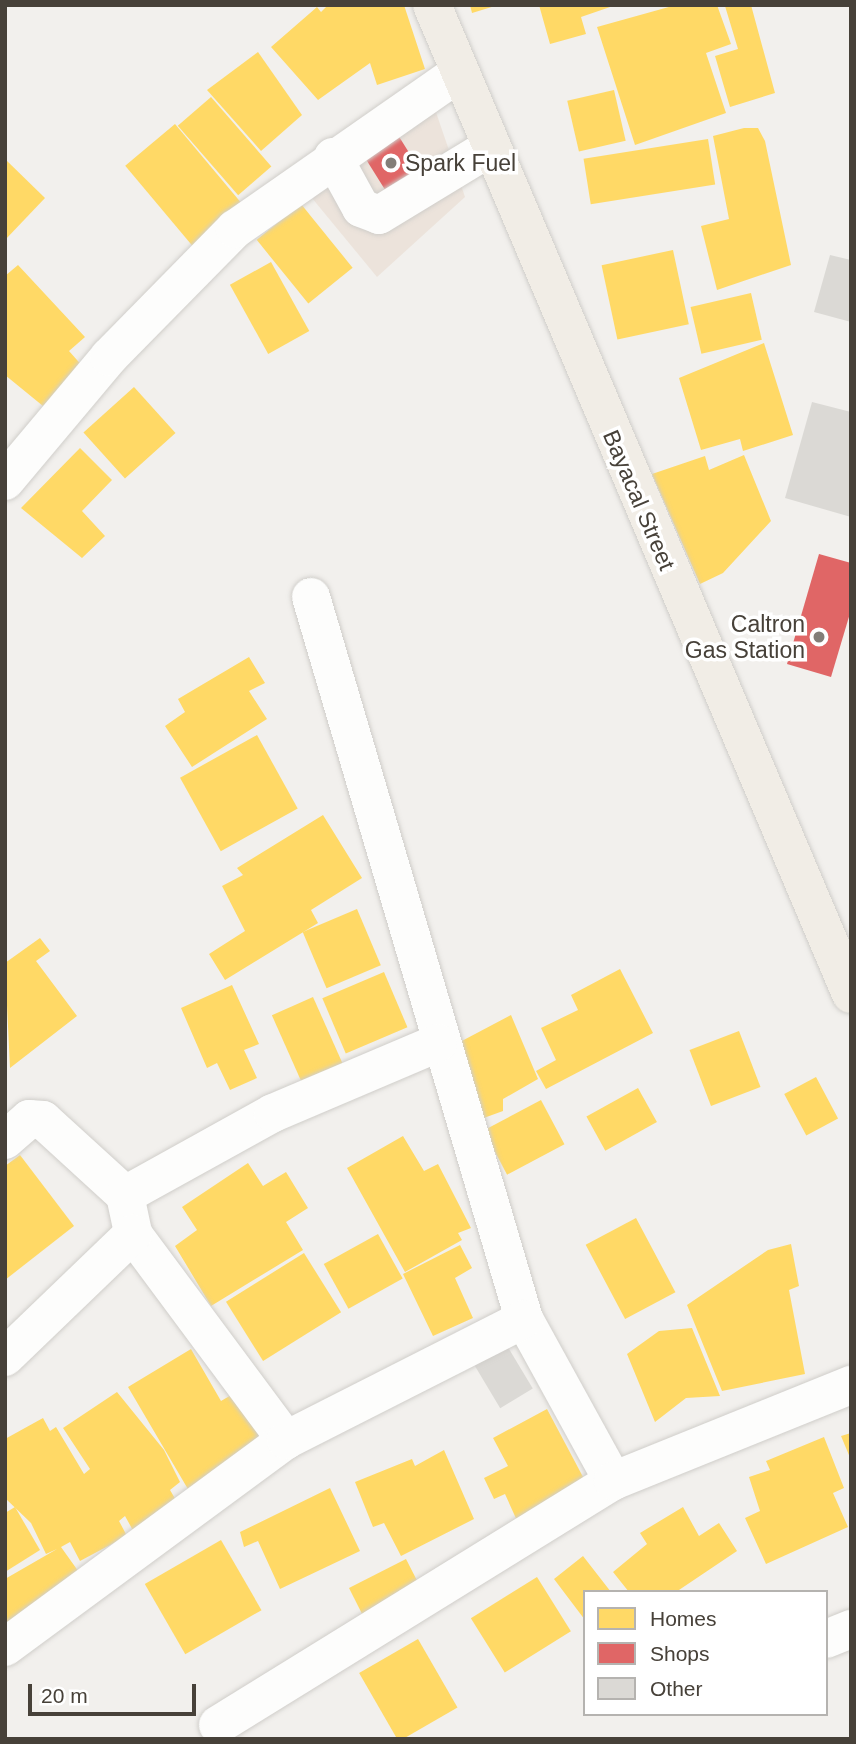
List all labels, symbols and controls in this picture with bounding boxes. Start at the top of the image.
place label: Spark Fuel [405,149,516,177]
marker: Spark Fuel [383,155,399,171]
street label: Bayacal Street [597,426,681,574]
place label: Caltron Gas Station [685,610,805,664]
marker: Caltron Gas Station [811,629,827,645]
legend [583,1590,828,1716]
text: Homes [650,1607,717,1630]
text: Shops [650,1642,710,1665]
scale bar [32,1670,200,1714]
text: Other [650,1677,703,1700]
text: 20 m [41,1684,88,1707]

